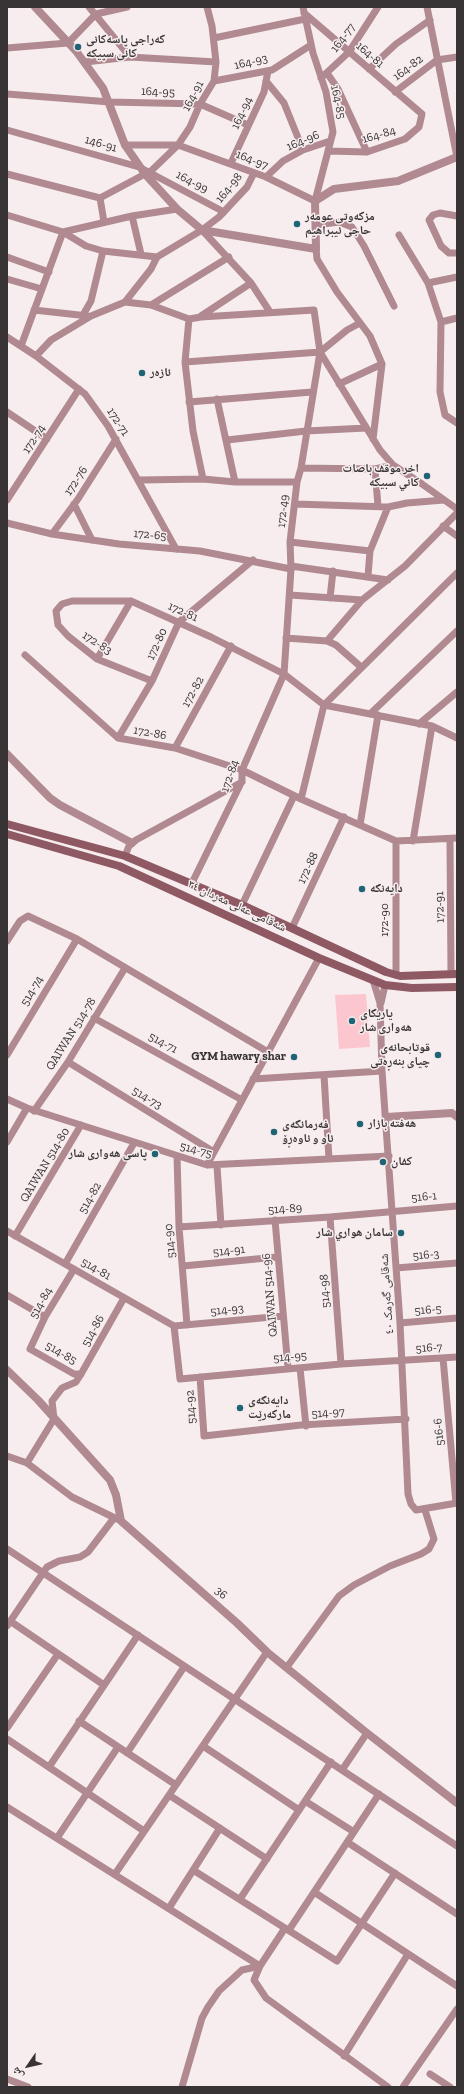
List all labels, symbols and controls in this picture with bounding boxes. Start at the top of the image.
street label: 164-77 [327,21,359,55]
place label: گەراجی پاسەکانی کانی سپیکە [86,33,165,61]
street label: 164-81 [353,39,387,71]
marker: گەراجی پاسەکانی کانی سپیکە [73,42,83,52]
street label: 164-93 [233,51,269,73]
street label: 164-82 [390,52,426,84]
street label: 164-91 [179,78,207,114]
street label: 164-95 [141,84,175,100]
street label: 164-85 [327,84,349,120]
street label: 164-94 [228,94,256,132]
street label: 164-84 [360,123,398,147]
street label: 164-96 [284,128,322,154]
street label: 146-91 [83,133,119,155]
street label: 164-97 [234,147,270,173]
street label: 164-99 [174,168,210,196]
street label: 164-98 [213,170,245,206]
place label: مزگەوتی عومەر حاجی ئیبراهیم [305,210,375,238]
marker: مزگەوتی عومەر حاجی ئیبراهیم [292,219,302,229]
place label: ئازەر [150,366,171,380]
marker: ئازەر [137,368,147,378]
street label: 172-71 [104,405,132,439]
street label: 172-74 [19,422,49,456]
place label: اخر موقف باصات كاني سبيكه [343,462,419,490]
street label: 172-76 [61,464,91,498]
marker: اخر موقف باصات كاني سبيكه [422,471,432,481]
street label: 172-49 [274,494,292,528]
street label: 172-65 [133,526,167,544]
street label: 172-81 [166,599,200,625]
street label: 172-80 [143,626,171,662]
street label: 172-83 [79,628,115,658]
street label: 172-82 [179,674,207,710]
street label: 172-86 [132,723,168,743]
street label: 172-84 [218,758,242,794]
street label: 172-88 [294,850,322,886]
street label: شەقامی عەلی مەردان ٣٤ [186,877,288,935]
place label: دایەنگە [370,882,403,896]
marker: دایەنگە [357,884,367,894]
street label: 172-91 [433,891,447,923]
street label: 172-90 [378,903,392,937]
street label: 514-74 [17,973,47,1009]
street label: QAIWAN 514-78 [43,995,99,1073]
place label: یاریگای هەواری شار [360,1007,412,1035]
marker: یاریگای هەواری شار [347,1016,357,1026]
street label: 514-71 [146,1029,180,1057]
place label: قوتابحانەی چیای بنەڕەتی [370,1041,430,1069]
place label: GYM hawary shar [191,1050,286,1064]
marker: قوتابحانەی چیای بنەڕەتی [433,1050,443,1060]
marker: GYM hawary shar [289,1052,299,1062]
street label: 514-73 [129,1083,165,1113]
place label: هەفتە بازار [368,1117,416,1131]
place label: فەرمانگەی ئاو و ئاوەڕۆ [282,1118,333,1146]
marker: هەفتە بازار [355,1119,365,1129]
street label: QAIWAN 514-80 [17,1125,73,1205]
marker: فەرمانگەی ئاو و ئاوەڕۆ [269,1127,279,1137]
street label: 514-75 [178,1139,214,1161]
place label: پاسی هەواری شار [69,1147,147,1161]
marker: پاسی هەواری شار [150,1149,160,1159]
place label: كفان [391,1155,412,1169]
marker: كفان [378,1157,388,1167]
street label: 514-82 [75,1180,105,1216]
street label: 516-1 [411,1189,437,1205]
street label: 514-89 [267,1201,303,1217]
street label: 514-90 [161,1223,179,1259]
place label: سامان هواري شار [316,1226,393,1240]
marker: سامان هواري شار [396,1228,406,1238]
street label: 514-91 [212,1242,246,1260]
street label: 516-3 [412,1247,440,1263]
street label: QAIWAN 514-96 [259,1253,281,1337]
street label: شەقامی گەرمک ٤٠ [377,1253,397,1335]
street label: 514-81 [78,1255,114,1283]
street label: 514-98 [317,1273,333,1309]
street label: 514-84 [26,1285,56,1321]
street label: 514-93 [210,1301,244,1319]
street label: 516-5 [414,1302,442,1318]
street label: 514-86 [78,1313,108,1349]
street label: 514-85 [43,1338,79,1368]
street label: 516-7 [415,1340,443,1356]
street label: 514-95 [273,1348,307,1366]
street label: 514-92 [183,1390,199,1424]
place label: دایەنگەی مارگەرێت [248,1394,291,1422]
marker: دایەنگەی مارگەرێت [235,1403,245,1413]
street label: 514-97 [311,1405,345,1421]
street label: 516-6 [431,1418,447,1446]
street label: 36 [212,1584,230,1602]
north arrow [8,2046,48,2086]
text: ش [9,2065,26,2081]

